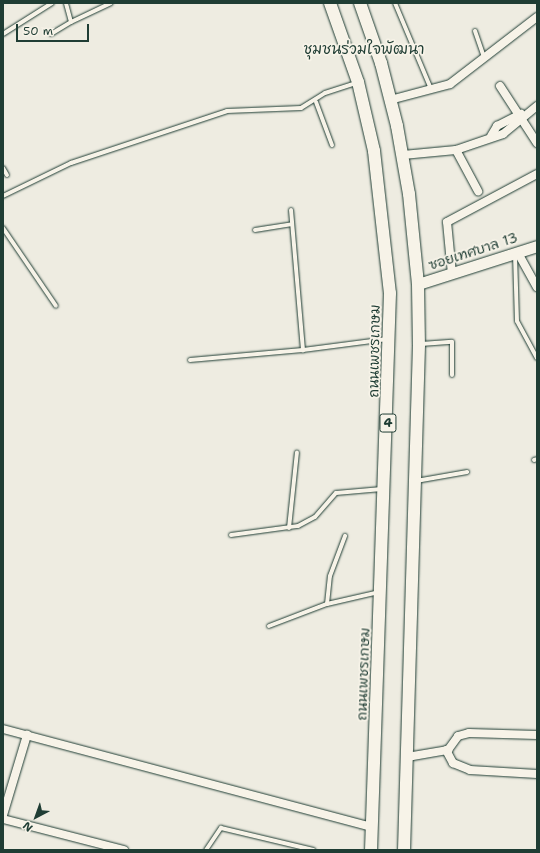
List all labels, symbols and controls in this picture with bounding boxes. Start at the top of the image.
scale bar [18,16,91,42]
text: 50 m [23,23,53,39]
district label: ชุมชนร่วมใจพัฒนา [303,41,425,59]
street label: ซอยเทศบาล 13 [426,229,520,273]
street label: ถนนเพชรเกษม [365,304,383,398]
road number: 4 [379,412,397,434]
street label: ถนนเพชรเกษม [353,627,373,721]
north arrow [16,797,56,837]
text: N [20,818,36,835]

